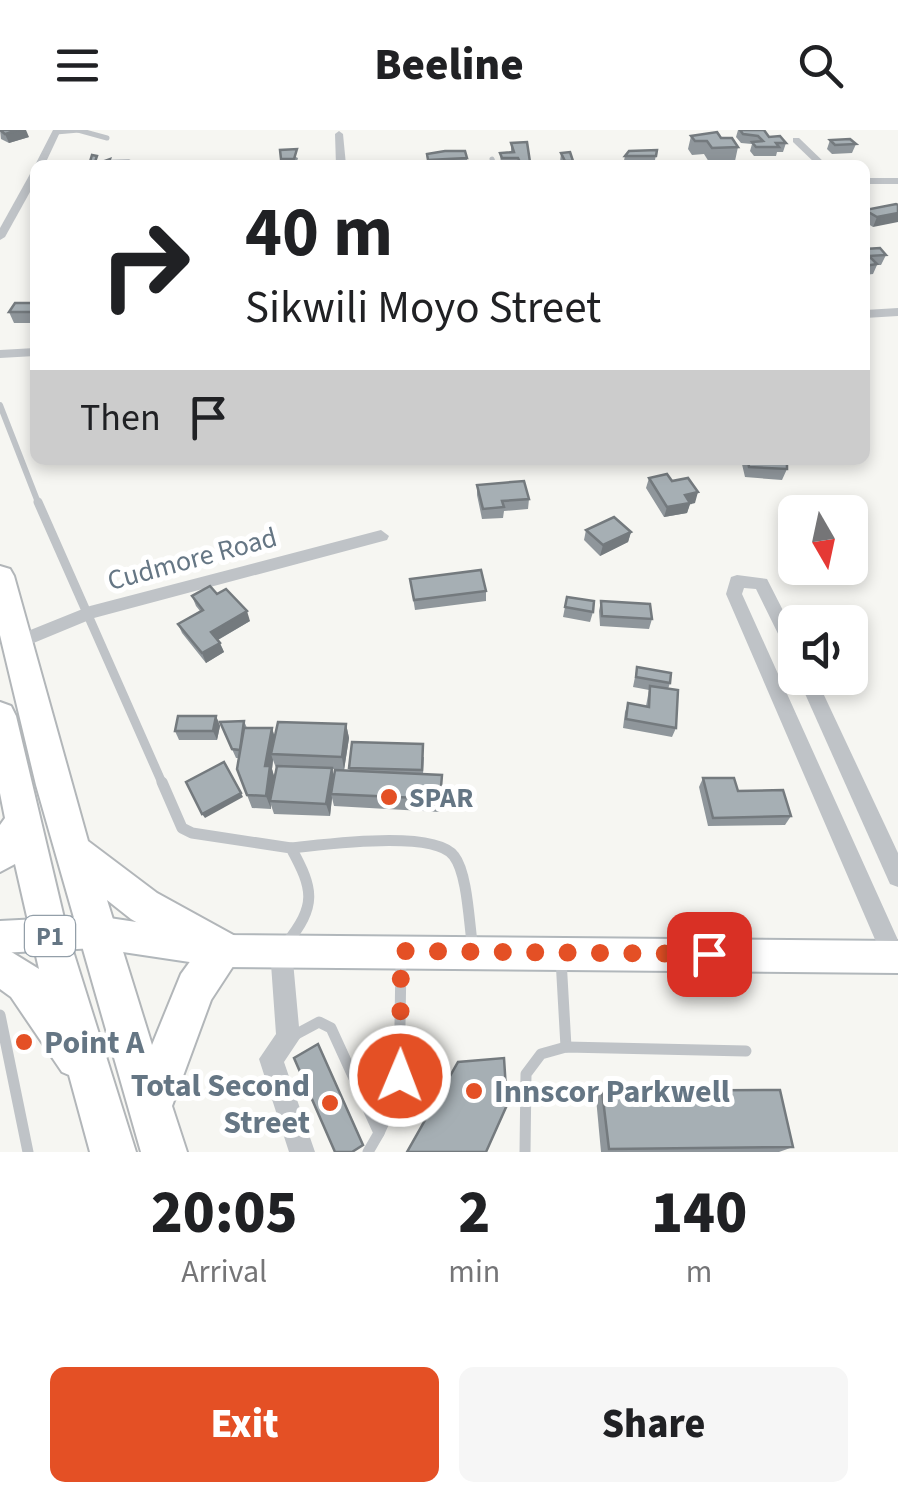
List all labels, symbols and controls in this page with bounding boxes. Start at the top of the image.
text: Beeline [374,33,524,97]
icon: menu [50,38,105,93]
icon: search [793,38,848,93]
text: 40 m [245,183,393,283]
icon: right [80,200,210,330]
text: Sikwili Moyo Street [245,276,601,340]
icon: arrive [181,390,236,445]
text: Then [80,391,161,445]
north arrow [778,495,868,585]
map controls [778,495,868,695]
street label: Cudmore Road [103,517,281,601]
button: sound [778,605,868,695]
place label: SPAR [409,778,473,818]
marker: SPAR [378,786,400,808]
pin [667,912,752,997]
road number: P1 [25,916,75,956]
icon: arrive [682,927,737,982]
place label: Point A [44,1020,145,1066]
position arrow [348,1024,452,1128]
marker: Point A [13,1031,35,1053]
place label: Total Second Street [131,1063,310,1146]
place label: Innscor Parkwell [494,1069,730,1115]
marker: Innscor Parkwell [463,1080,485,1102]
marker: Total Second Street [319,1092,341,1114]
text: 20:05 [151,1171,298,1256]
text: 2 [458,1171,490,1256]
text: 140 [651,1171,747,1256]
text: Arrival [181,1249,267,1295]
text: min [448,1249,500,1295]
text: m [686,1249,712,1295]
button: Exit [50,1367,439,1482]
button: Share [459,1367,848,1482]

